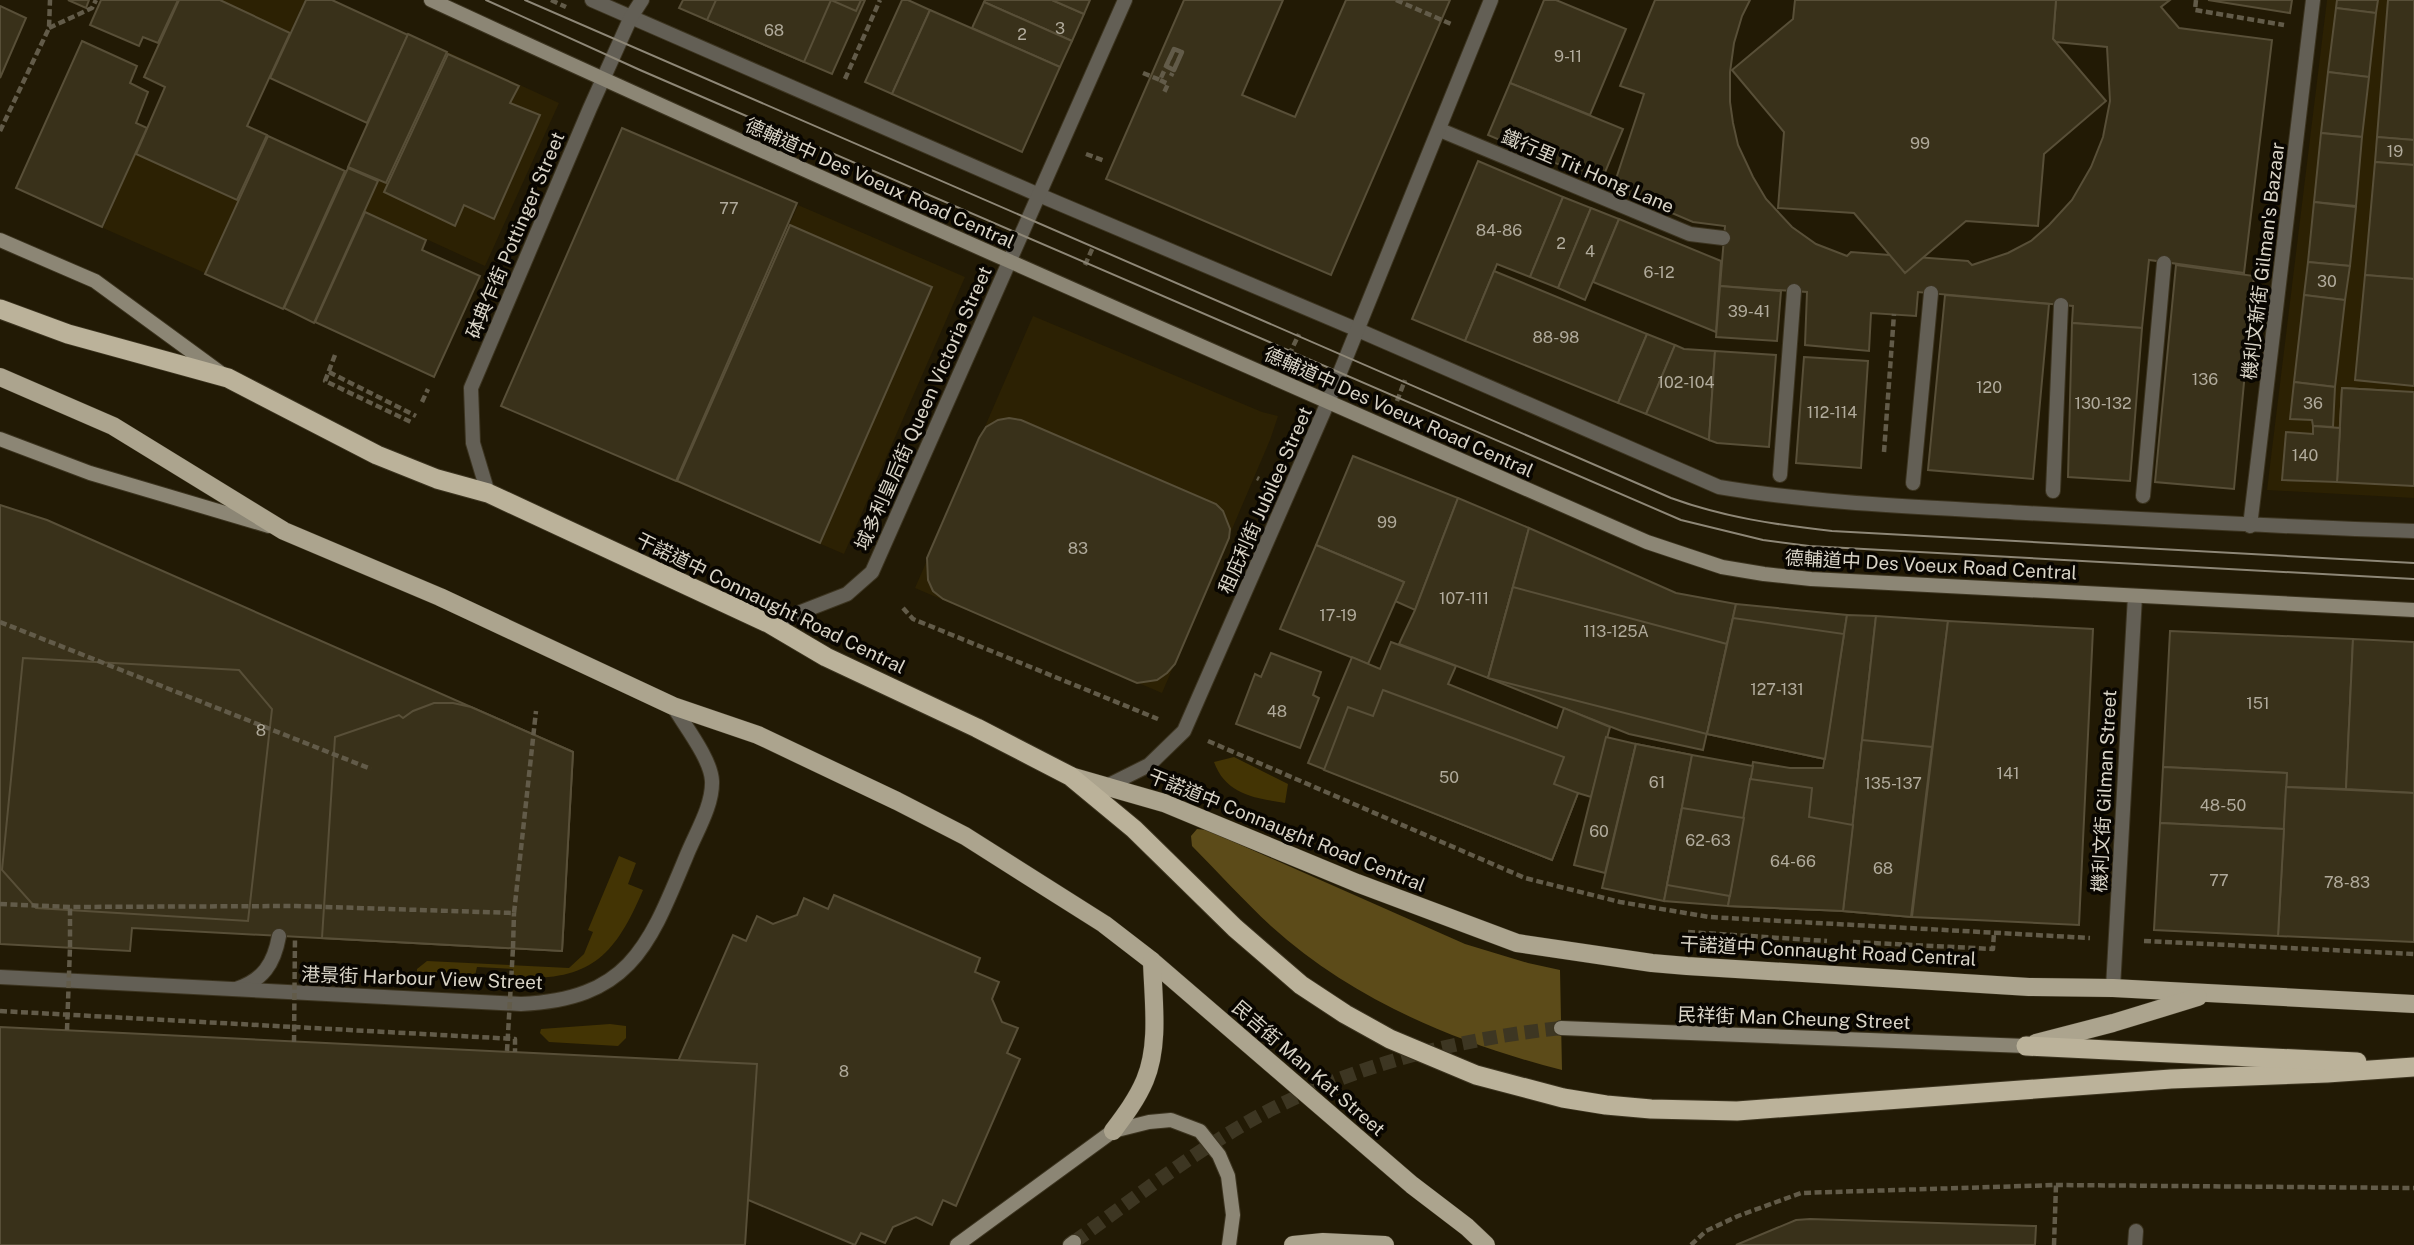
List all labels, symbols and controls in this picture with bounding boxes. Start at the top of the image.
house number: 3 [1055,19,1065,38]
house number: 68 [764,21,784,40]
house number: 2 [1017,25,1027,44]
house number: 9-11 [1554,47,1582,66]
street label: 德輔道中 Des Voeux Road Central [742,113,1018,253]
street label: 鐵行里 Tit Hong Lane [1499,125,1677,217]
street label: 砵典乍街 Pottinger Street [461,128,569,342]
house number: 99 [1910,134,1930,153]
street label: 機利文新街 Gilman's Bazaar [2238,141,2288,381]
house number: 19 [2387,142,2403,161]
house number: 77 [719,199,739,218]
house number: 84-86 [1476,221,1522,240]
house number: 2 [1556,234,1566,253]
house number: 4 [1585,242,1595,261]
street label: 域多利皇后街 Queen Victoria Street [850,263,996,553]
house number: 6-12 [1644,263,1674,282]
house number: 30 [2317,272,2337,291]
house number: 39-41 [1728,302,1770,321]
house number: 88-98 [1533,328,1579,347]
street label: 德輔道中 Des Voeux Road Central [1261,342,1537,482]
house number: 136 [2192,370,2218,389]
house number: 102-104 [1657,373,1715,392]
house number: 120 [1976,378,2002,397]
house number: 130-132 [2074,394,2132,413]
house number: 36 [2303,394,2323,413]
street label: 租庇利街 Jubilee Street [1214,403,1316,597]
house number: 112-114 [1807,403,1857,422]
house number: 140 [2292,446,2318,465]
house number: 99 [1377,513,1397,532]
street label: 干諾道中 Connaught Road Central [633,528,909,678]
house number: 83 [1068,539,1088,558]
street label: 德輔道中 Des Voeux Road Central [1784,546,2078,584]
house number: 107-111 [1439,589,1489,608]
house number: 17-19 [1319,606,1357,625]
house number: 113-125A [1583,622,1649,641]
house number: 127-131 [1750,680,1804,699]
street label: 機利文街 Gilman Street [2088,689,2120,893]
house number: 151 [2246,694,2270,713]
house number: 48 [1267,702,1287,721]
house number: 8 [256,721,266,740]
street label: 干諾道中 Connaught Road Central [1145,764,1429,896]
house number: 141 [1996,764,2020,783]
house number: 50 [1439,768,1459,787]
house number: 61 [1649,773,1665,792]
house number: 135-137 [1864,774,1922,793]
house number: 48-50 [2200,796,2246,815]
house number: 60 [1589,822,1609,841]
house number: 62-63 [1685,831,1731,850]
house number: 64-66 [1770,852,1816,871]
house number: 68 [1873,859,1893,878]
house number: 77 [2209,871,2229,890]
house number: 78-83 [2324,873,2370,892]
street label: 干諾道中 Connaught Road Central [1679,932,1977,970]
street label: 港景街 Harbour View Street [301,963,543,993]
street label: 民吉街 Man Kat Street [1228,996,1390,1140]
street label: 民祥街 Man Cheung Street [1677,1003,1911,1033]
house number: 8 [839,1062,849,1081]

